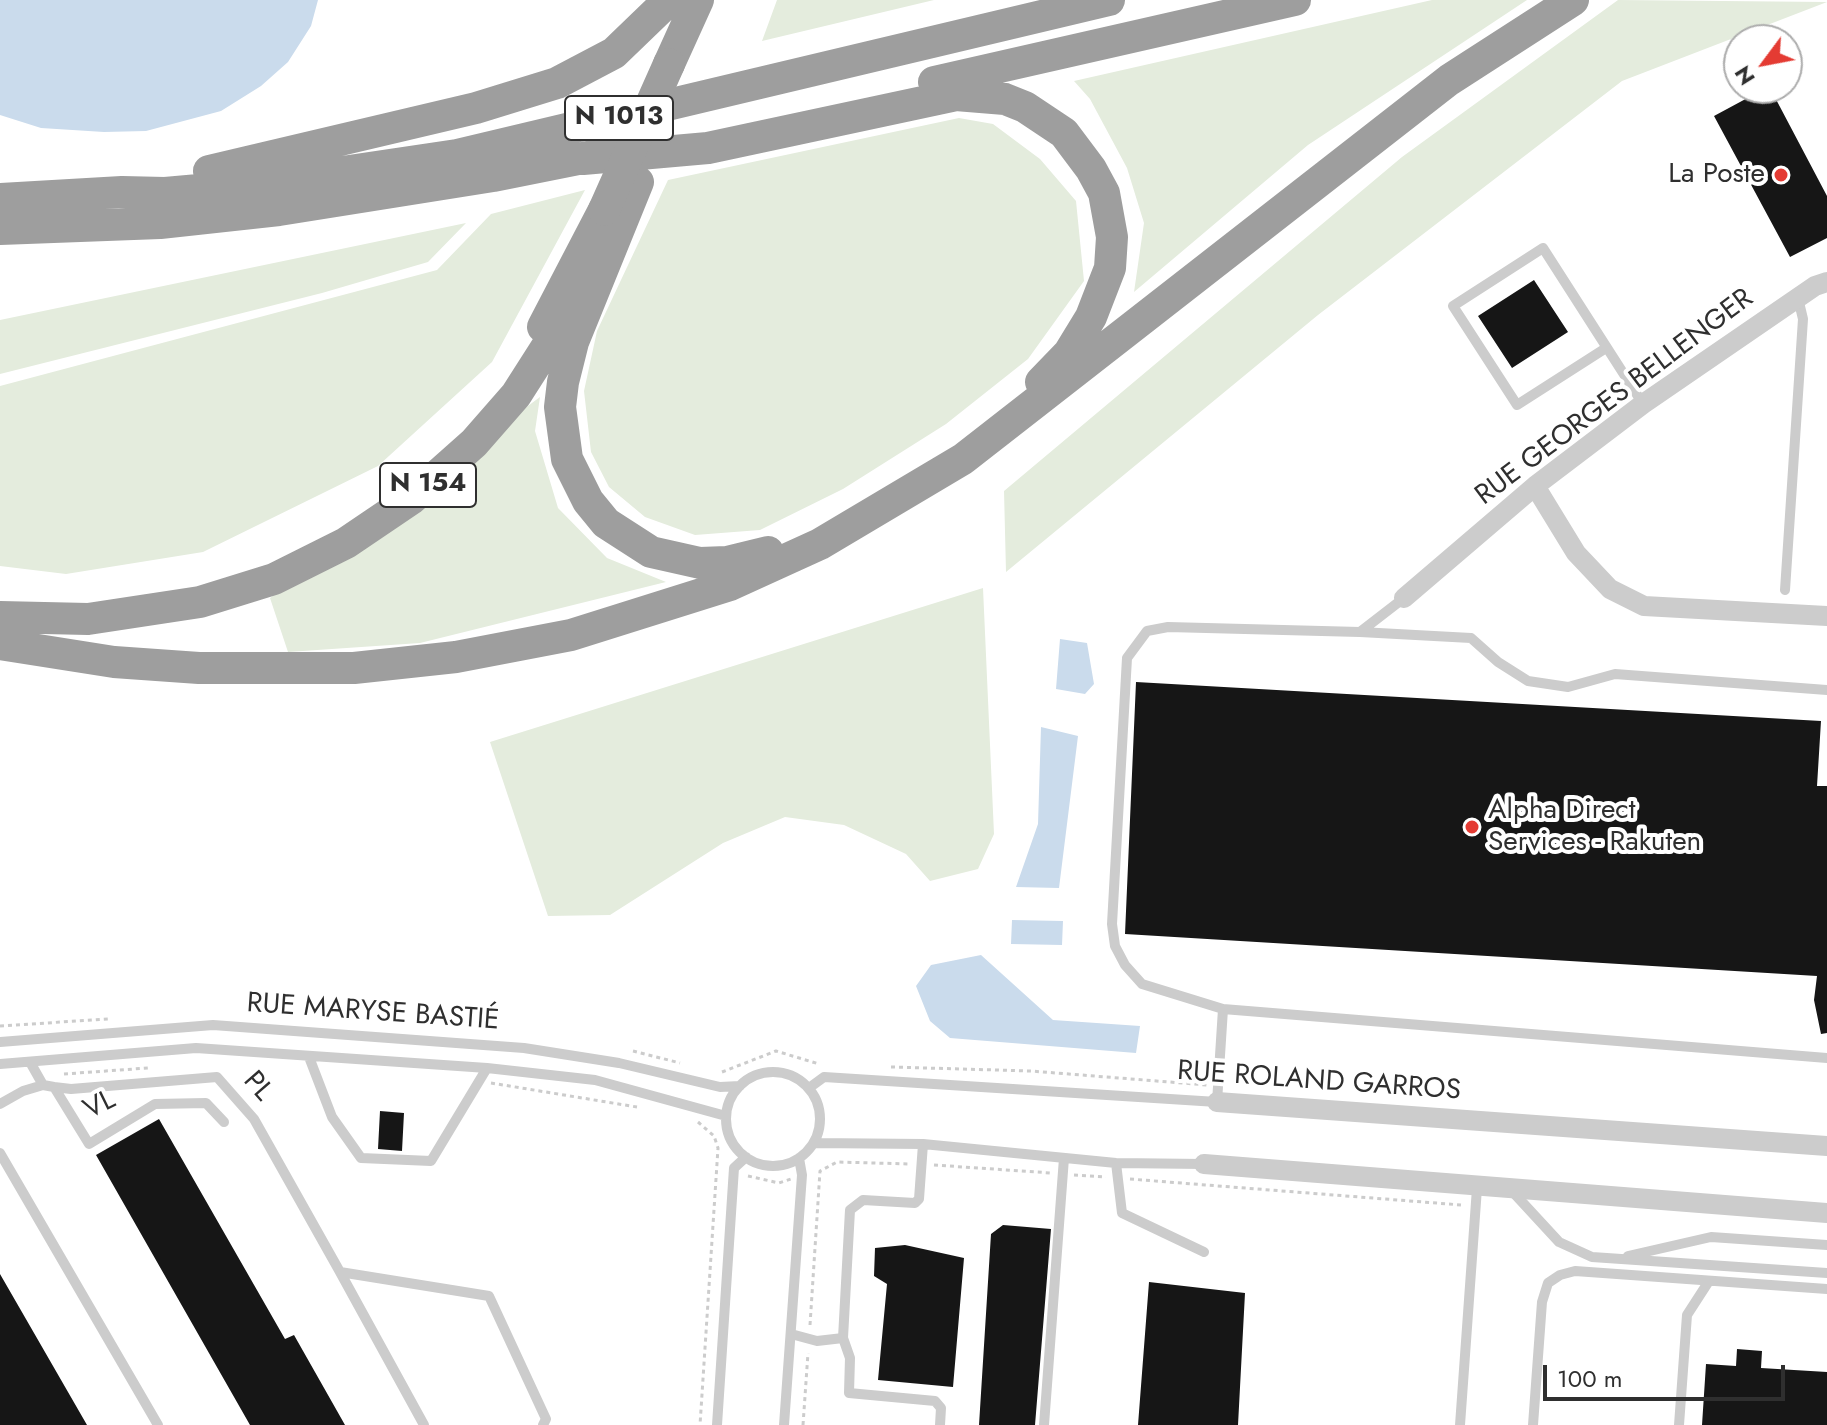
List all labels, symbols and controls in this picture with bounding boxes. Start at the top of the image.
north arrow [1723,24,1803,104]
text: N [1726,60,1763,92]
road number: N 1013 [565,96,673,140]
place label: La Poste [1668,158,1765,192]
marker: La Poste [1772,166,1790,184]
street label: RUE GEORGES BELLENGER [1470,283,1760,513]
road number: N 154 [380,463,476,507]
place label: Alpha Direct Services - Rakuten [1488,794,1701,860]
marker: Alpha Direct Services - Rakuten [1463,818,1481,836]
street label: RUE MARYSE BASTIÉ [246,987,500,1039]
street label: RUE ROLAND GARROS [1176,1055,1462,1109]
street label: PL [235,1065,279,1109]
street label: VL [79,1084,121,1128]
scale bar [1547,1349,1789,1399]
text: 100 m [1557,1361,1623,1396]

